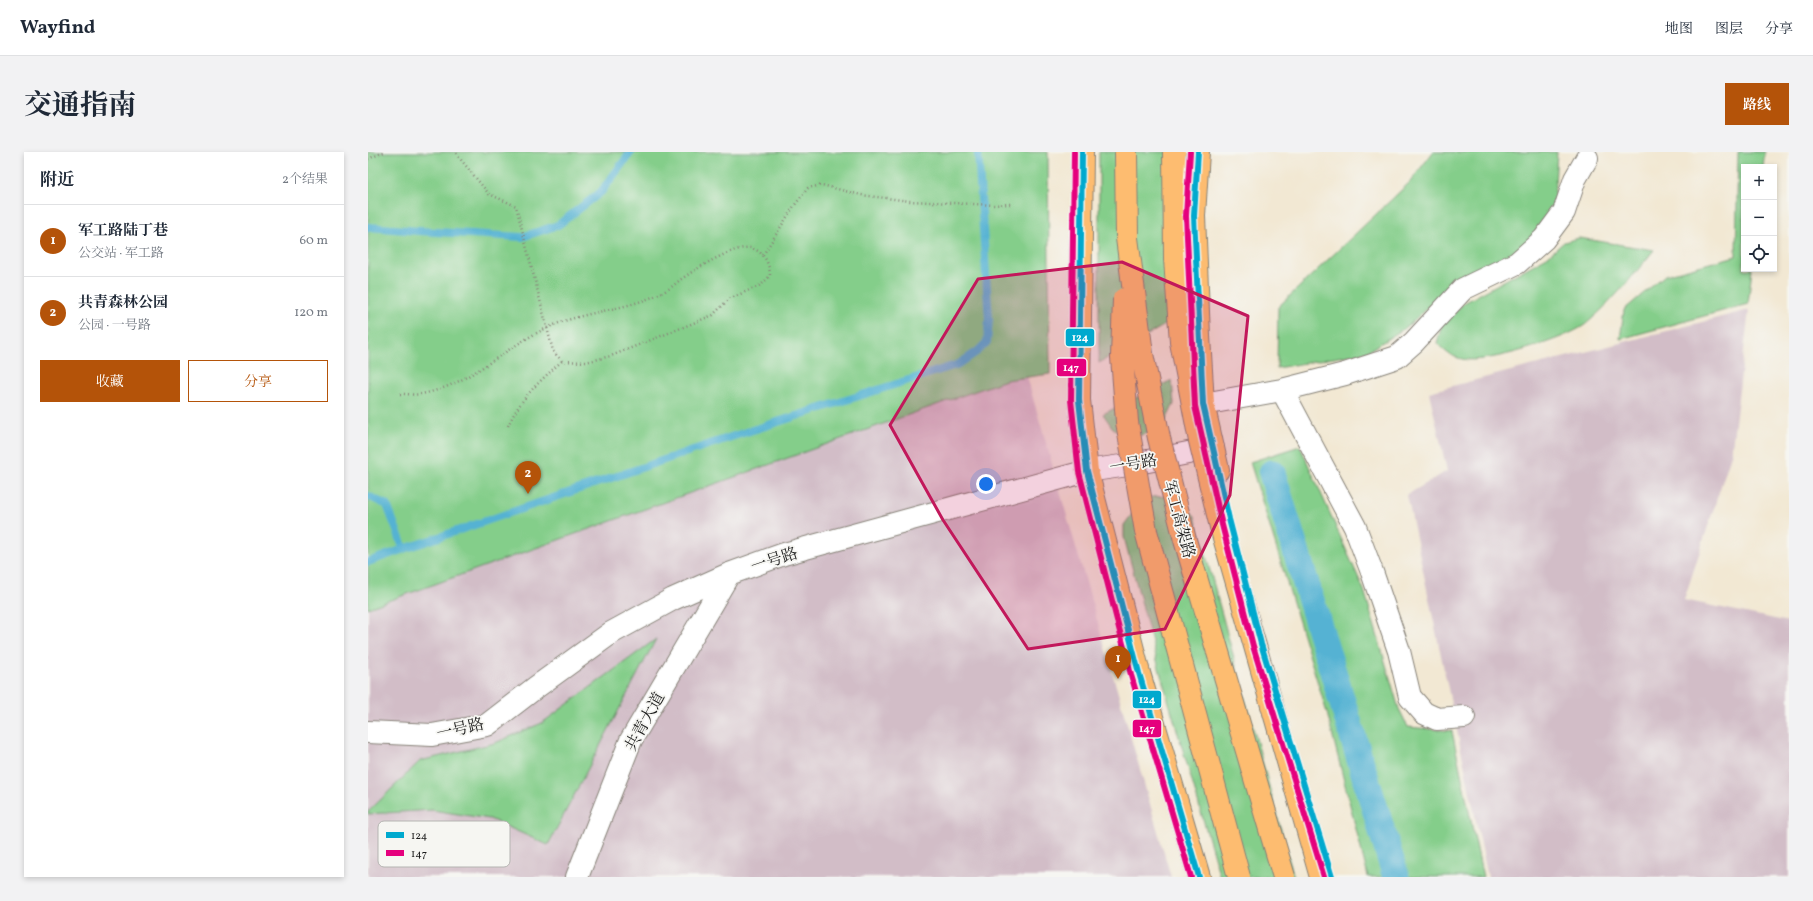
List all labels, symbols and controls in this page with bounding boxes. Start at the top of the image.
text: Wayfind [20,15,95,41]
text: 地图 [1665,20,1693,39]
text: 图层 [1715,20,1743,39]
text: 分享 [1765,20,1793,39]
button: 路线 [1725,83,1789,125]
text: 交通指南 [24,87,136,126]
map controls [1741,164,1777,272]
button: + [1741,164,1777,200]
text: 附近 [40,169,74,192]
text: 2个结果 [282,171,328,189]
button: − [1741,200,1777,236]
text: 军工路陆丁巷 [78,221,168,242]
text: 1 [50,232,56,250]
text: 60 m [300,232,328,250]
button: locate [1741,236,1777,272]
text: 公交站 · 军工路 [78,245,164,263]
text: 共青森林公园 [78,293,168,314]
text: 2 [50,304,56,322]
text: 120 m [294,304,328,322]
text: 公园 · 一号路 [78,317,151,335]
line badge: 124 [1065,328,1095,347]
text: 124 [1072,331,1089,346]
line badge: 147 [1056,358,1087,377]
button: 收藏 [40,360,180,402]
button: 分享 [188,360,328,402]
text: 147 [1063,361,1079,376]
street label: 一号路 [1108,450,1159,480]
pin: 2 [515,461,541,494]
your location [976,474,996,494]
street label: 军工高架路 [1157,478,1199,561]
street label: 一号路 [748,543,801,579]
pin: 1 [1105,646,1131,679]
street label: 共青大道 [621,689,671,755]
line badge: 124 [1132,690,1162,709]
text: 124 [1139,693,1156,708]
street label: 一号路 [435,714,486,746]
line badge: 147 [1132,719,1162,738]
text: 147 [1139,722,1155,737]
legend [378,821,510,867]
text: 124 [411,829,428,844]
text: 147 [411,847,427,862]

